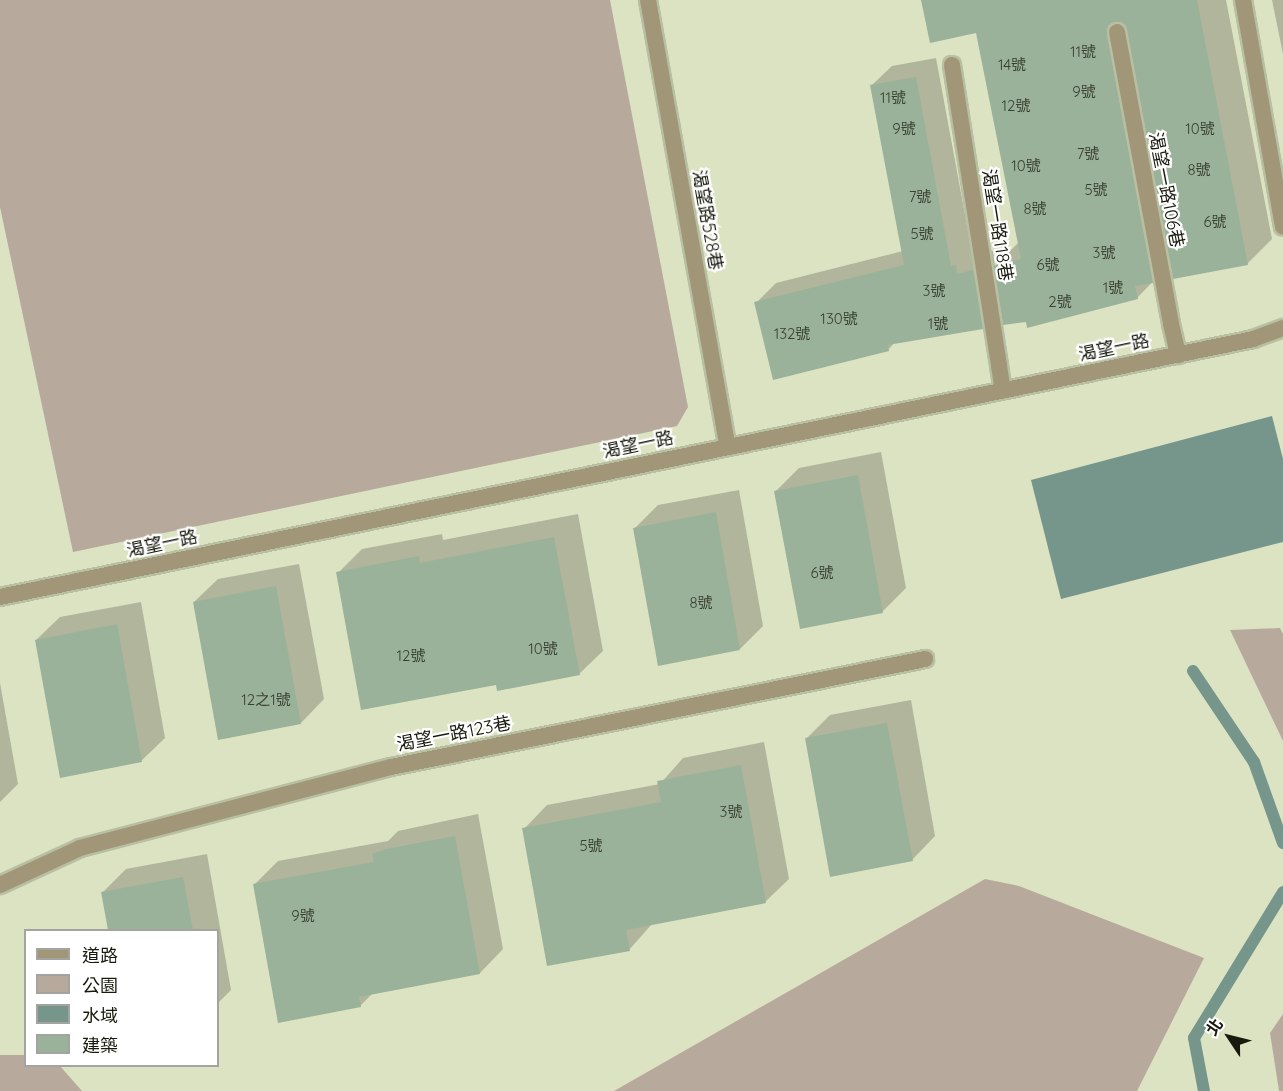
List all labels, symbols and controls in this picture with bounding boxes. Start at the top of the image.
house number: 11號 [1070,43,1096,61]
house number: 14號 [998,56,1026,74]
house number: 9號 [1072,83,1096,101]
house number: 11號 [880,89,906,107]
house number: 12號 [1002,97,1030,115]
house number: 9號 [892,120,916,138]
house number: 10號 [1185,120,1215,138]
street label: 渴望一路106巷 [1144,130,1188,250]
house number: 7號 [1077,145,1099,163]
house number: 10號 [1011,157,1041,175]
house number: 8號 [1187,161,1211,179]
street label: 渴望一路118巷 [977,167,1017,283]
street label: 渴望路528巷 [688,168,726,272]
house number: 5號 [1084,181,1108,199]
house number: 7號 [909,188,931,206]
house number: 8號 [1023,200,1047,218]
house number: 6號 [1203,213,1227,231]
house number: 5號 [910,225,934,243]
house number: 3號 [1093,244,1115,262]
house number: 6號 [1036,256,1060,274]
house number: 1號 [1103,279,1123,297]
house number: 3號 [923,282,945,300]
house number: 2號 [1048,293,1072,311]
house number: 130號 [820,310,858,328]
house number: 1號 [928,315,948,333]
house number: 132號 [774,325,810,343]
street label: 渴望一路 [1077,330,1151,366]
street label: 渴望一路 [601,427,675,463]
street label: 渴望一路 [125,526,199,562]
house number: 6號 [810,564,834,582]
house number: 8號 [689,594,713,612]
house number: 10號 [528,640,558,658]
house number: 12號 [397,647,425,665]
house number: 12之1號 [241,691,291,709]
street label: 渴望一路123巷 [395,712,513,756]
house number: 3號 [720,803,742,821]
house number: 5號 [579,837,603,855]
house number: 9號 [291,907,315,925]
legend [24,929,219,1067]
text: 道路 [82,944,118,967]
text: 公園 [82,974,118,997]
text: 水域 [82,1004,118,1027]
north arrow [1199,1007,1259,1067]
text: 北 [1201,1014,1227,1039]
text: 建築 [82,1034,118,1057]

